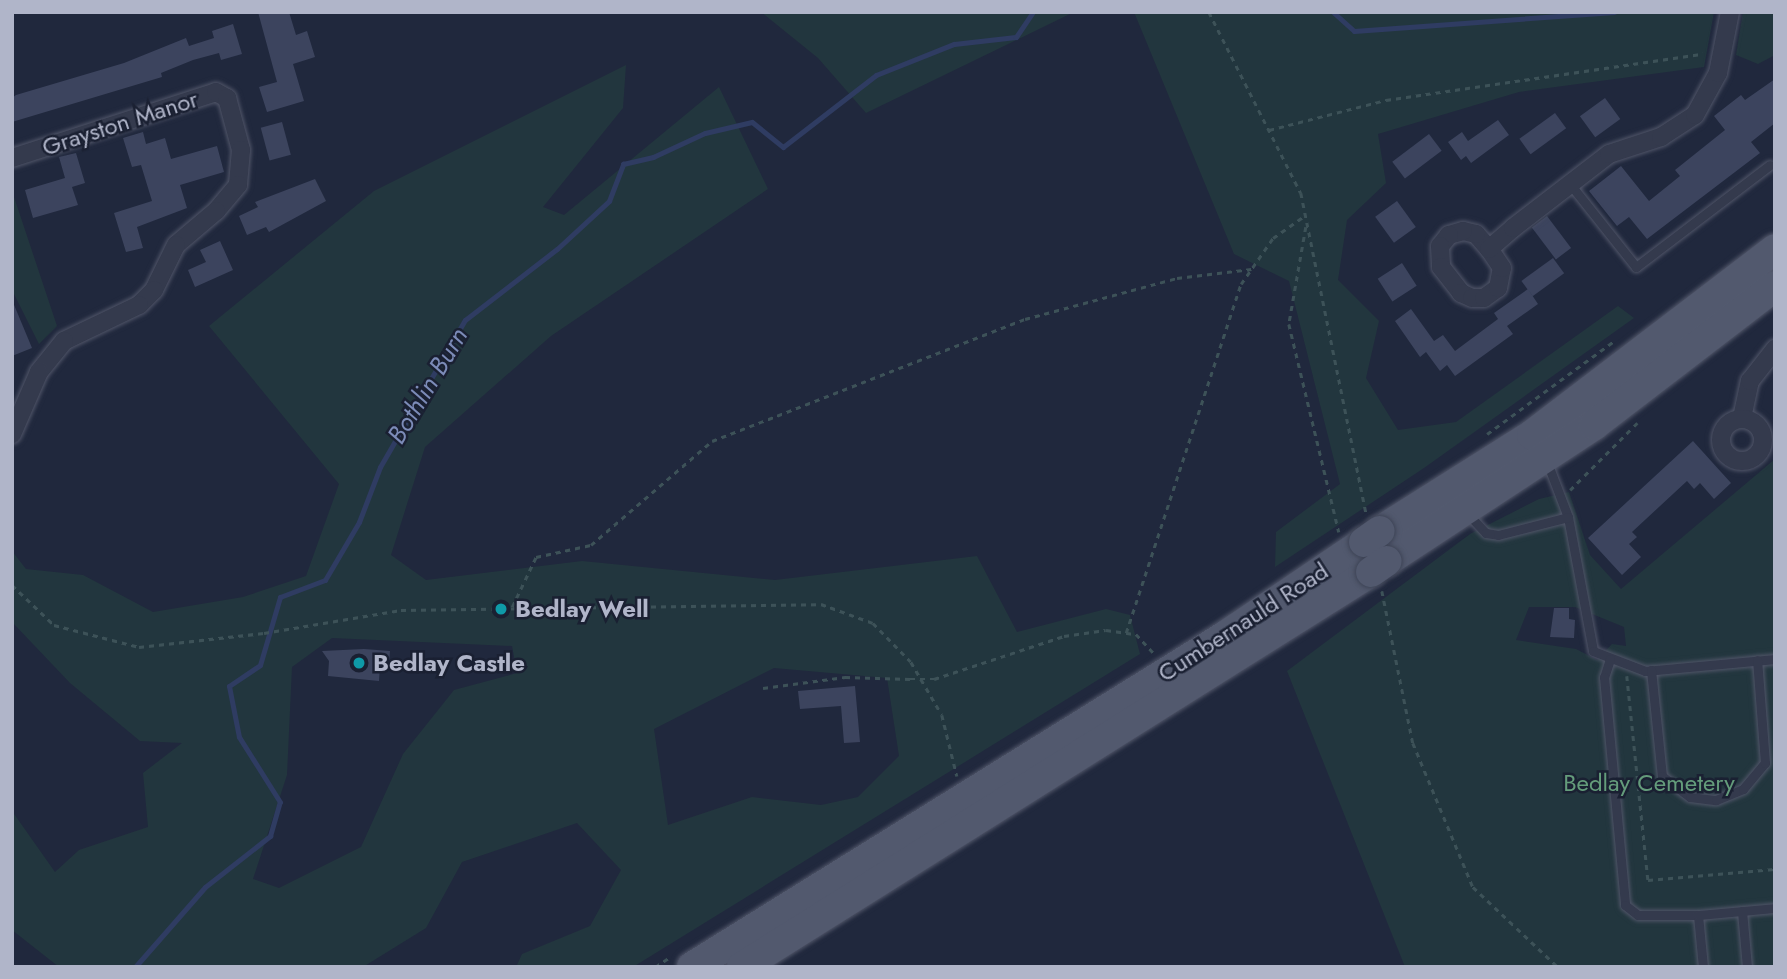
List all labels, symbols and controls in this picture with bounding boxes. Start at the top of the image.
street label: Grayston Manor [38,84,202,162]
water label: Bothlin Burn [381,322,475,450]
street label: Cumbernauld Road [1153,556,1333,688]
place label: Bedlay Well [515,595,649,623]
marker: Bedlay Well [493,601,509,617]
place label: Bedlay Castle [373,649,525,677]
marker: Bedlay Castle [351,655,367,671]
park label: Bedlay Cemetery [1563,769,1735,797]

